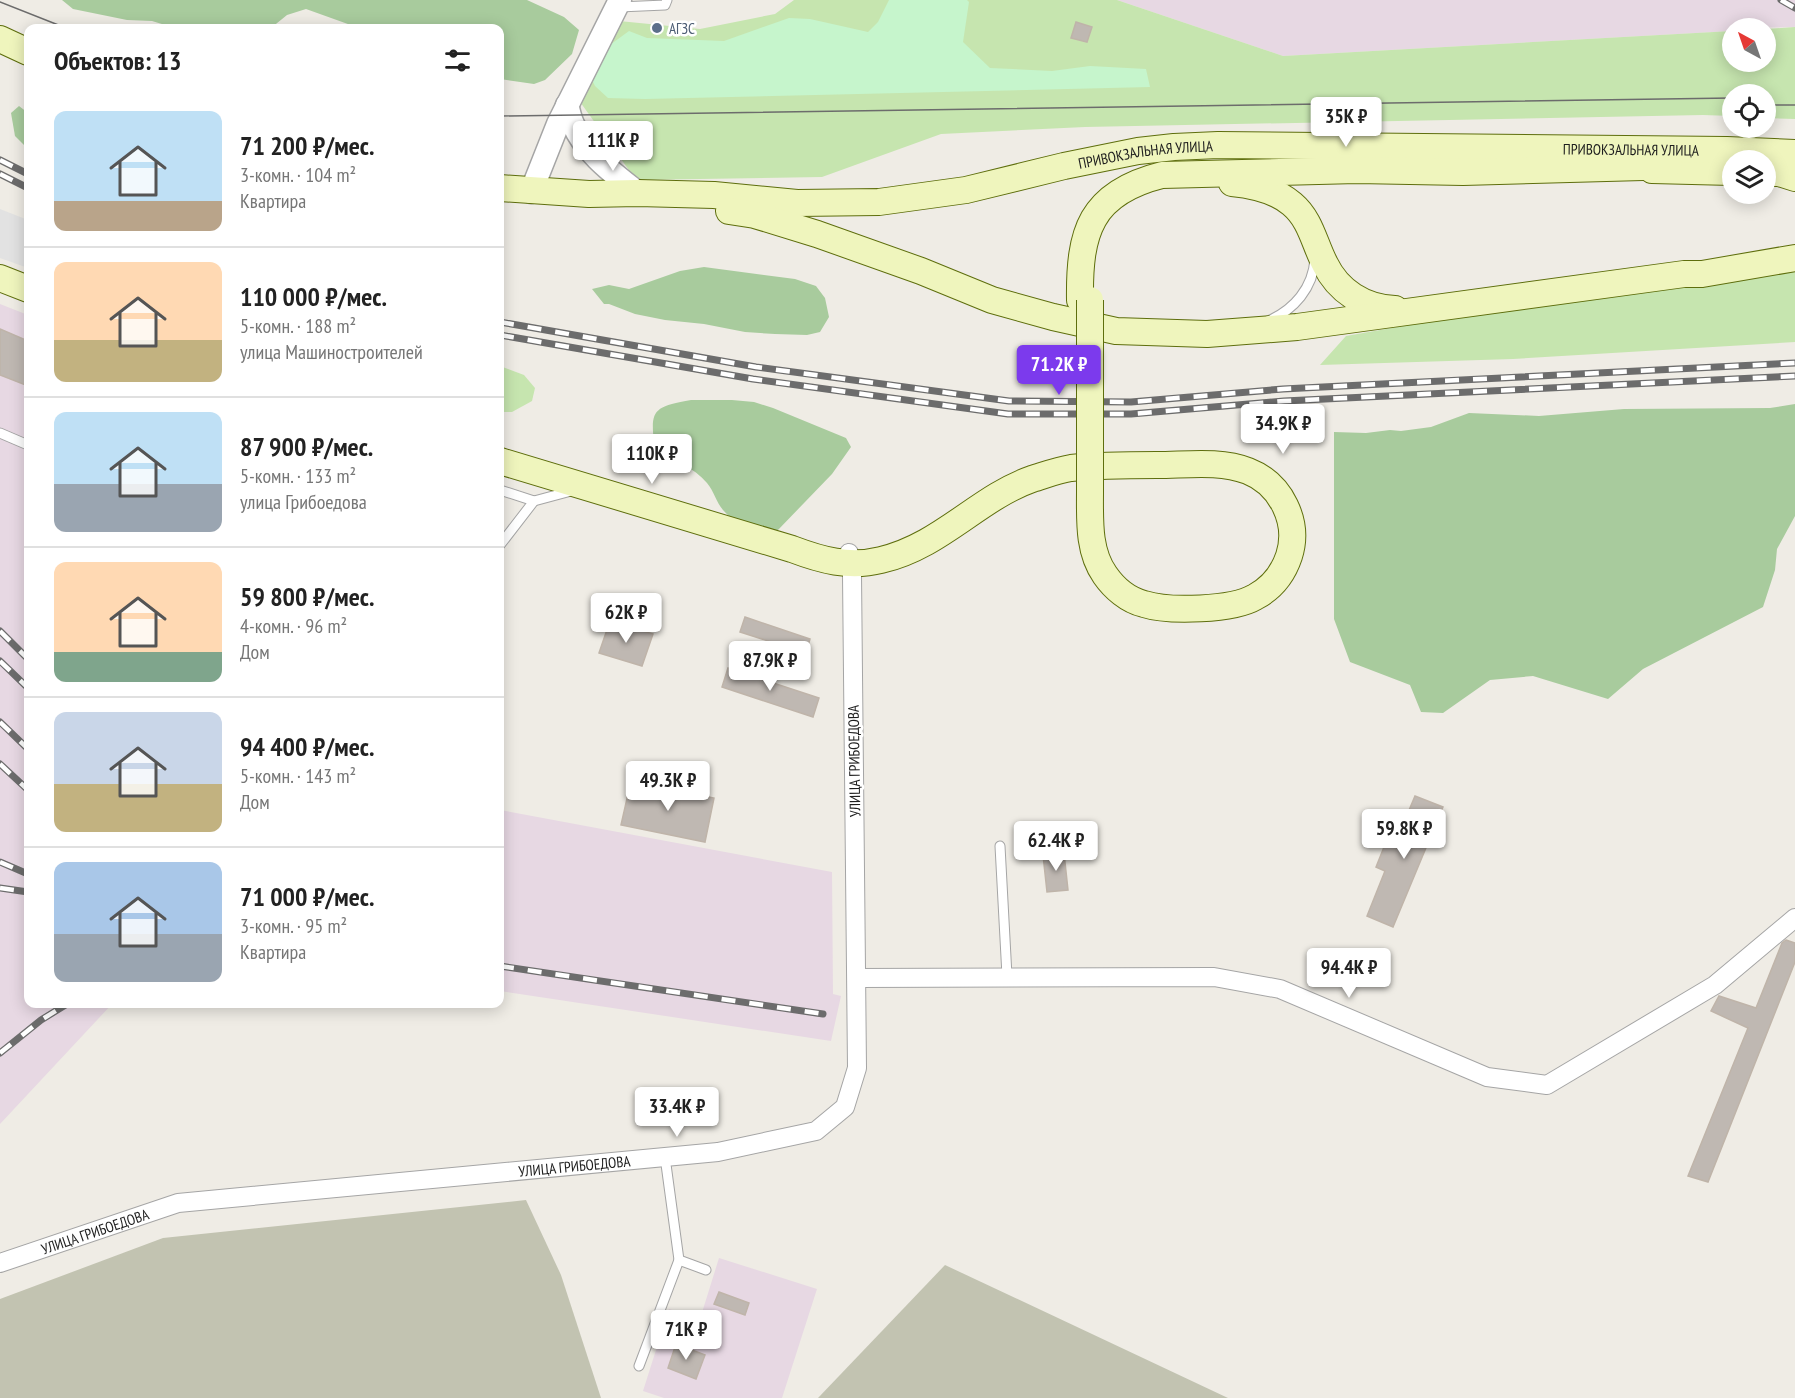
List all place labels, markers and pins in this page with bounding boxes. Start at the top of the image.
place label: АГЗС [669,19,695,38]
marker: АГЗС [650,21,664,35]
pin: 35K ₽ [1304,97,1388,148]
pin: 111K ₽ [564,121,662,172]
pin: 71.2K ₽ [1004,345,1114,396]
pin: 34.9K ₽ [1228,404,1338,455]
pin: 110K ₽ [603,434,701,485]
pin: 62K ₽ [584,593,668,644]
pin: 87.9K ₽ [715,641,825,692]
pin: 49.3K ₽ [613,761,723,812]
pin: 59.8K ₽ [1349,809,1459,860]
pin: 62.4K ₽ [1001,821,1111,872]
pin: 94.4K ₽ [1294,948,1404,999]
pin: 33.4K ₽ [622,1087,732,1138]
pin: 71K ₽ [644,1310,728,1361]

